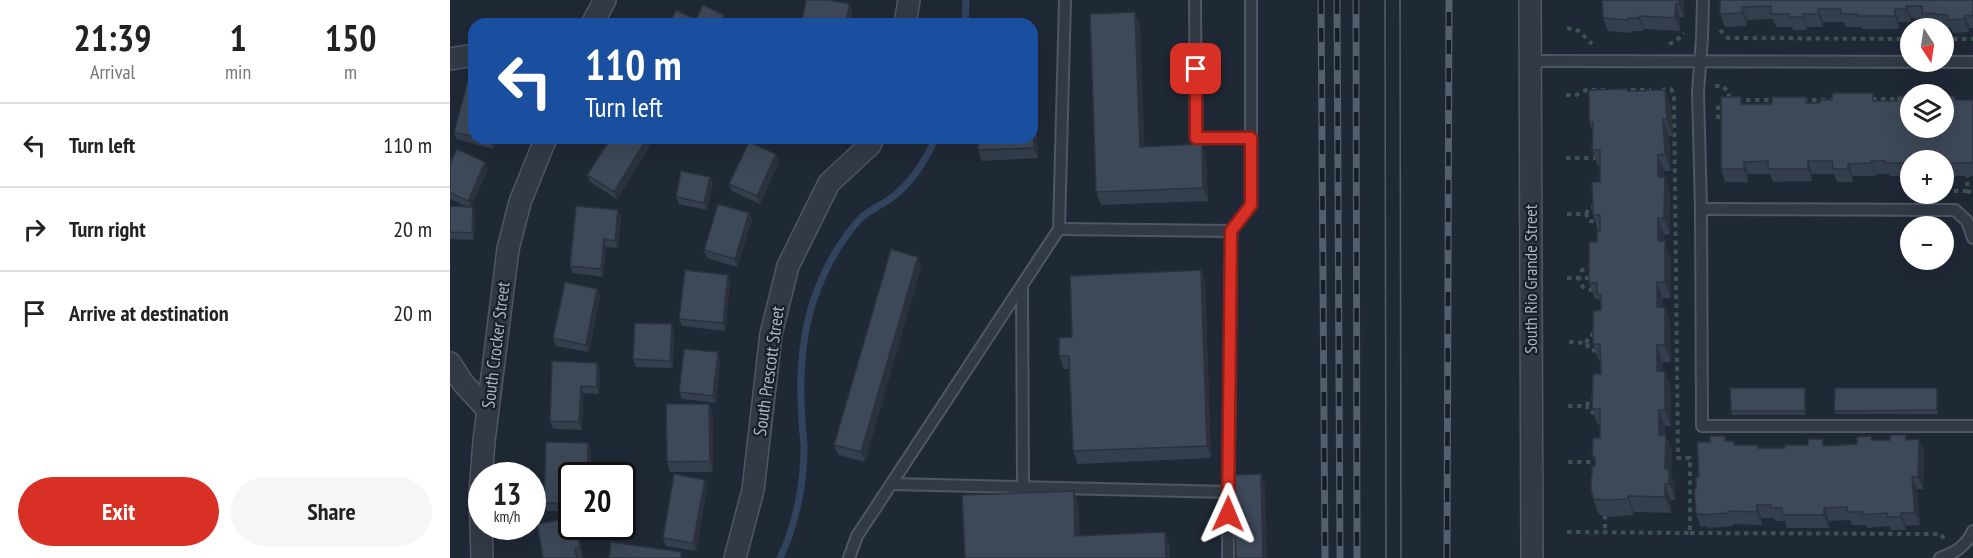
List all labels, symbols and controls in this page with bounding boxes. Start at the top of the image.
text: 21:39 [74,14,151,61]
text: 1 [229,14,247,61]
text: 150 [325,14,376,61]
north arrow [1900,18,1954,72]
map controls [1900,18,1954,270]
text: 110 m [585,37,682,92]
icon: left [486,42,564,120]
pin [1170,43,1221,94]
icon: arrive [1179,52,1212,85]
text: Arrival [90,59,135,85]
text: min [225,59,251,85]
text: m [344,59,357,85]
button: layers [1900,84,1954,138]
text: Turn left [585,90,663,124]
icon: left [18,129,51,162]
text: Turn left [69,131,135,159]
text: 110 m [383,131,432,159]
button: + [1900,150,1954,204]
street label: South Rio Grande Street [1519,204,1542,354]
icon: right [18,213,51,246]
text: Turn right [69,215,146,243]
text: 20 m [393,215,432,243]
button: − [1900,216,1954,270]
street label: South Crocker Street [476,280,515,410]
icon: arrive [18,297,51,330]
text: Arrive at destination [69,299,229,327]
text: 20 m [393,299,432,327]
street label: South Prescott Street [748,304,789,437]
speed limit sign: 20 [558,462,636,540]
text: 13 [493,474,521,513]
button: Exit [18,477,219,546]
button: Share [231,477,432,546]
position arrow [1196,482,1260,546]
text: km/h [494,507,520,526]

